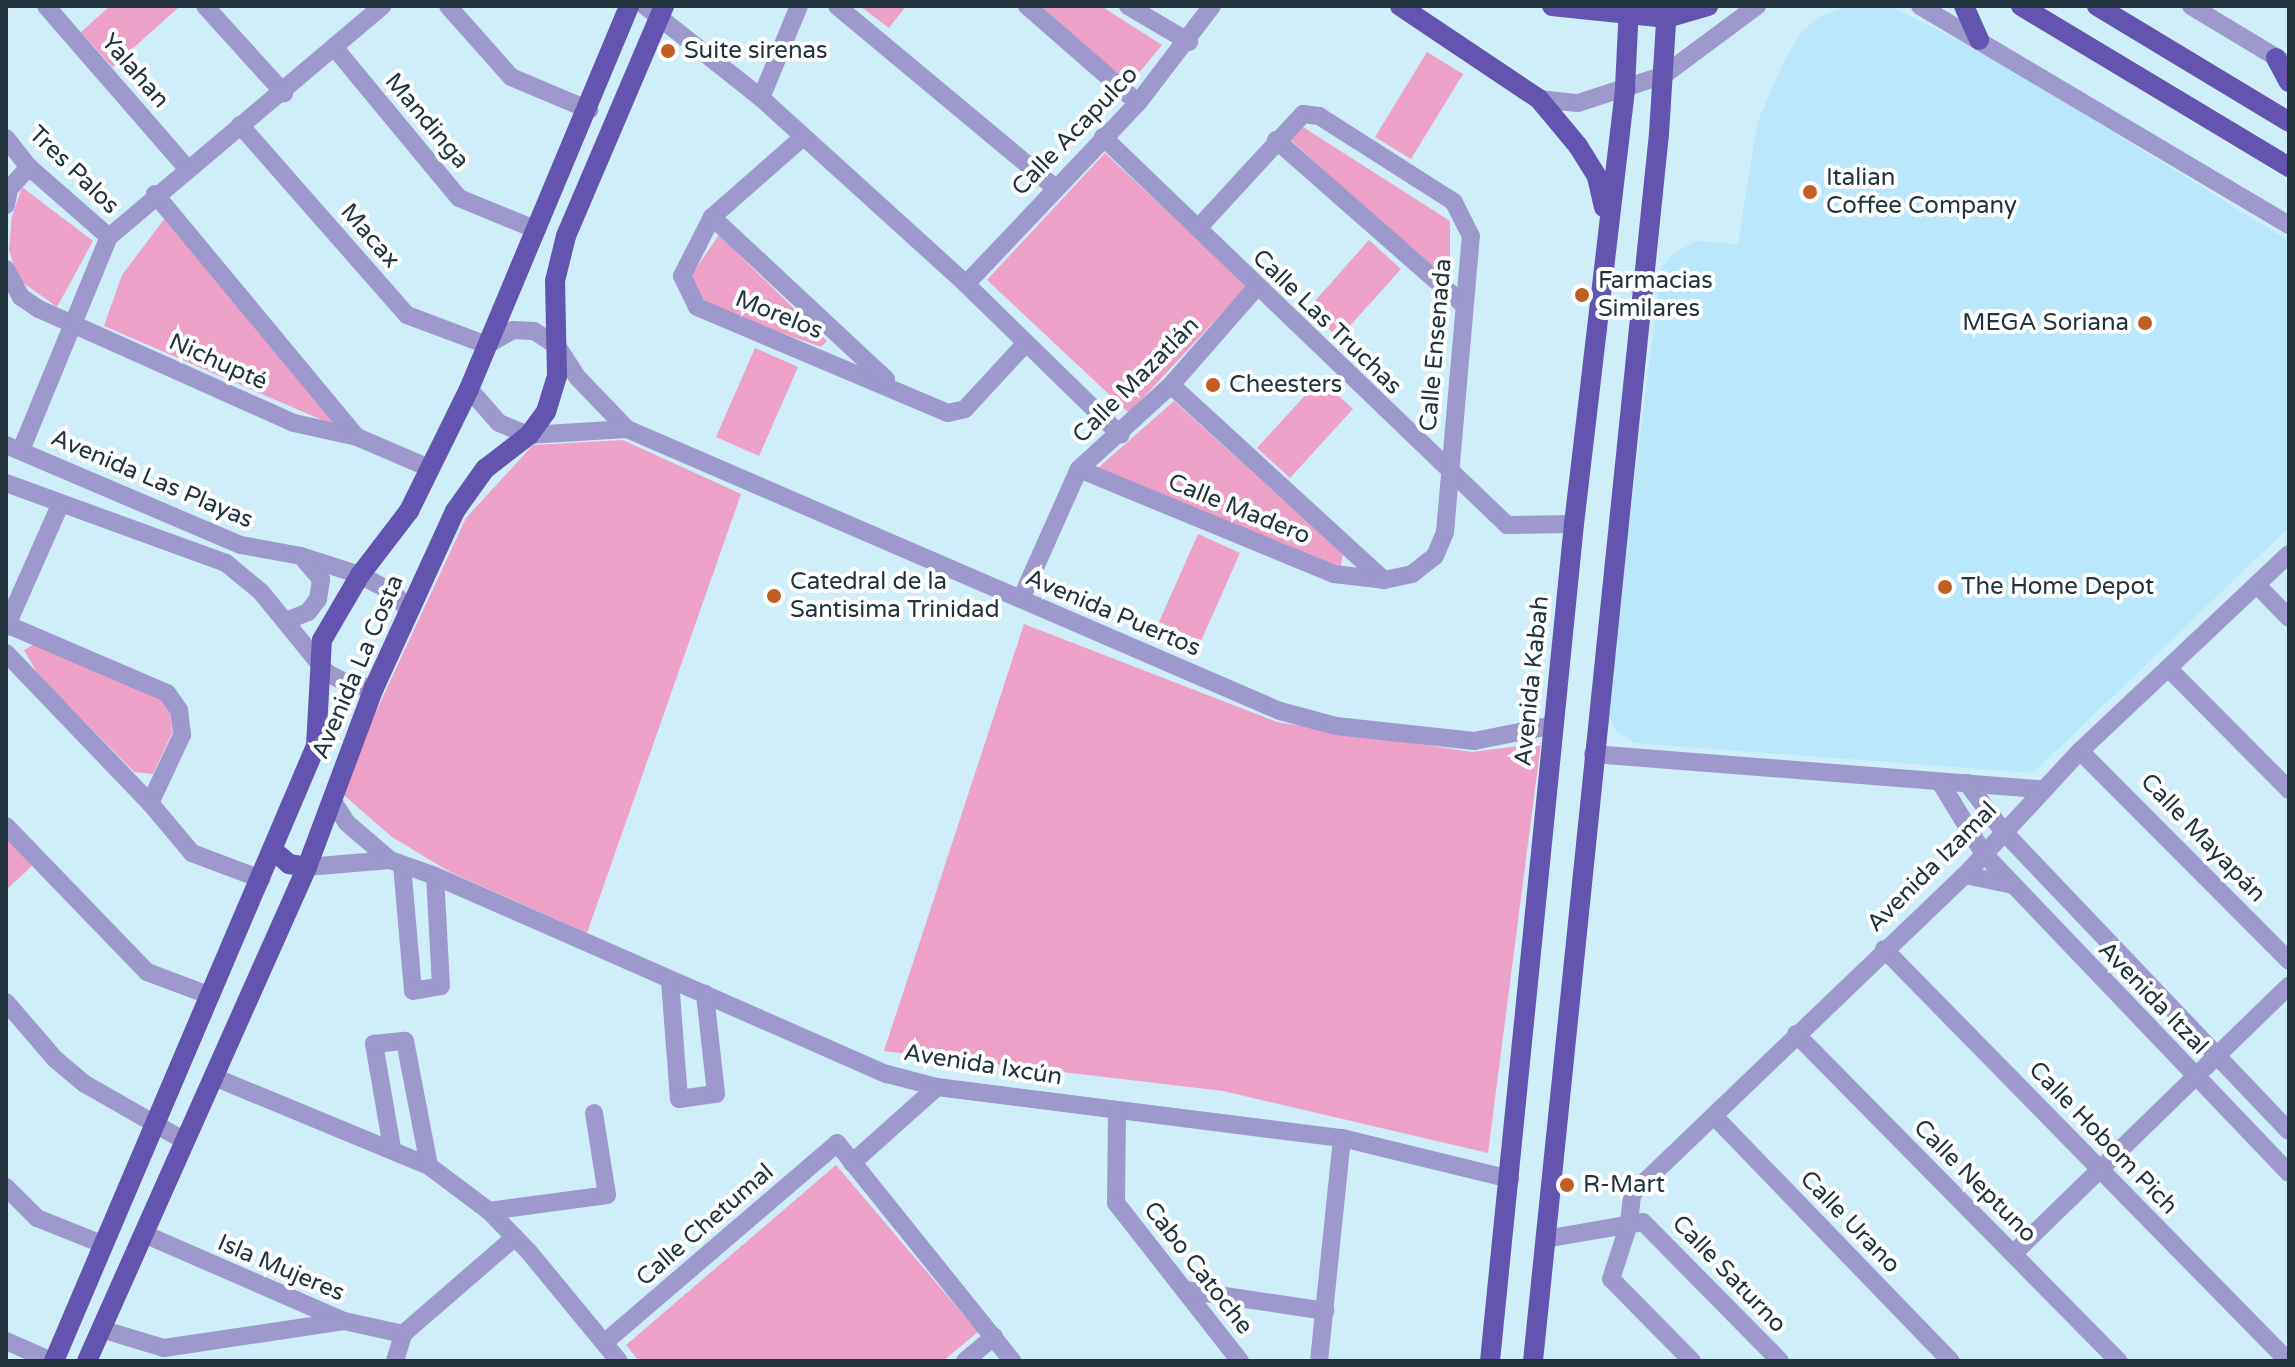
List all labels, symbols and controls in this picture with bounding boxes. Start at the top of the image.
street label: Yalahan [95,28,175,114]
place label: Suite sirenas [684,37,828,65]
marker: Suite sirenas [659,42,677,60]
street label: Calle Acapulco [1006,60,1144,202]
street label: Mandinga [379,67,475,175]
street label: Tres Palos [23,120,125,220]
place label: Italian Coffee Company [1826,164,2017,220]
marker: Italian Coffee Company [1801,183,1819,201]
street label: Macax [334,198,406,274]
street label: Calle Las Truchas [1246,243,1408,401]
street label: Calle Ensenada [1414,257,1458,433]
place label: Farmacias Similares [1598,267,1713,323]
street label: Morelos [731,284,827,346]
marker: Farmacias Similares [1573,286,1591,304]
place label: MEGA Soriana [1962,309,2129,337]
street label: Calle Mazatlán [1067,311,1205,449]
marker: MEGA Soriana [2136,314,2154,332]
street label: Nichupté [164,328,272,396]
place label: Cheesters [1229,371,1342,399]
marker: Cheesters [1204,376,1222,394]
street label: Avenida Las Playas [47,423,257,535]
street label: Calle Madero [1164,467,1314,551]
street label: Avenida Puertos [1021,563,1205,663]
place label: Catedral de la Santisima Trinidad [790,568,1000,624]
street label: Avenida La Costa [306,571,410,763]
place label: The Home Depot [1961,573,2154,601]
marker: The Home Depot [1936,578,1954,596]
marker: Catedral de la Santisima Trinidad [765,587,783,605]
street label: Avenida Kabah [1509,594,1555,768]
street label: Calle Mayapán [2134,768,2272,908]
street label: Avenida Izamal [1861,796,2003,938]
street label: Avenida Itzal [2092,936,2214,1060]
street label: Avenida Ixcún [902,1038,1064,1092]
street label: Calle Hobom Pich [2023,1055,2183,1221]
street label: Calle Neptuno [1907,1113,2043,1249]
street label: Calle Chetumal [631,1158,779,1292]
street label: Calle Urano [1794,1165,1906,1279]
place label: R-Mart [1583,1171,1665,1199]
marker: R-Mart [1558,1176,1576,1194]
street label: Cabo Catoche [1137,1196,1259,1340]
street label: Calle Saturno [1666,1209,1792,1339]
street label: Isla Mujeres [213,1228,349,1308]

